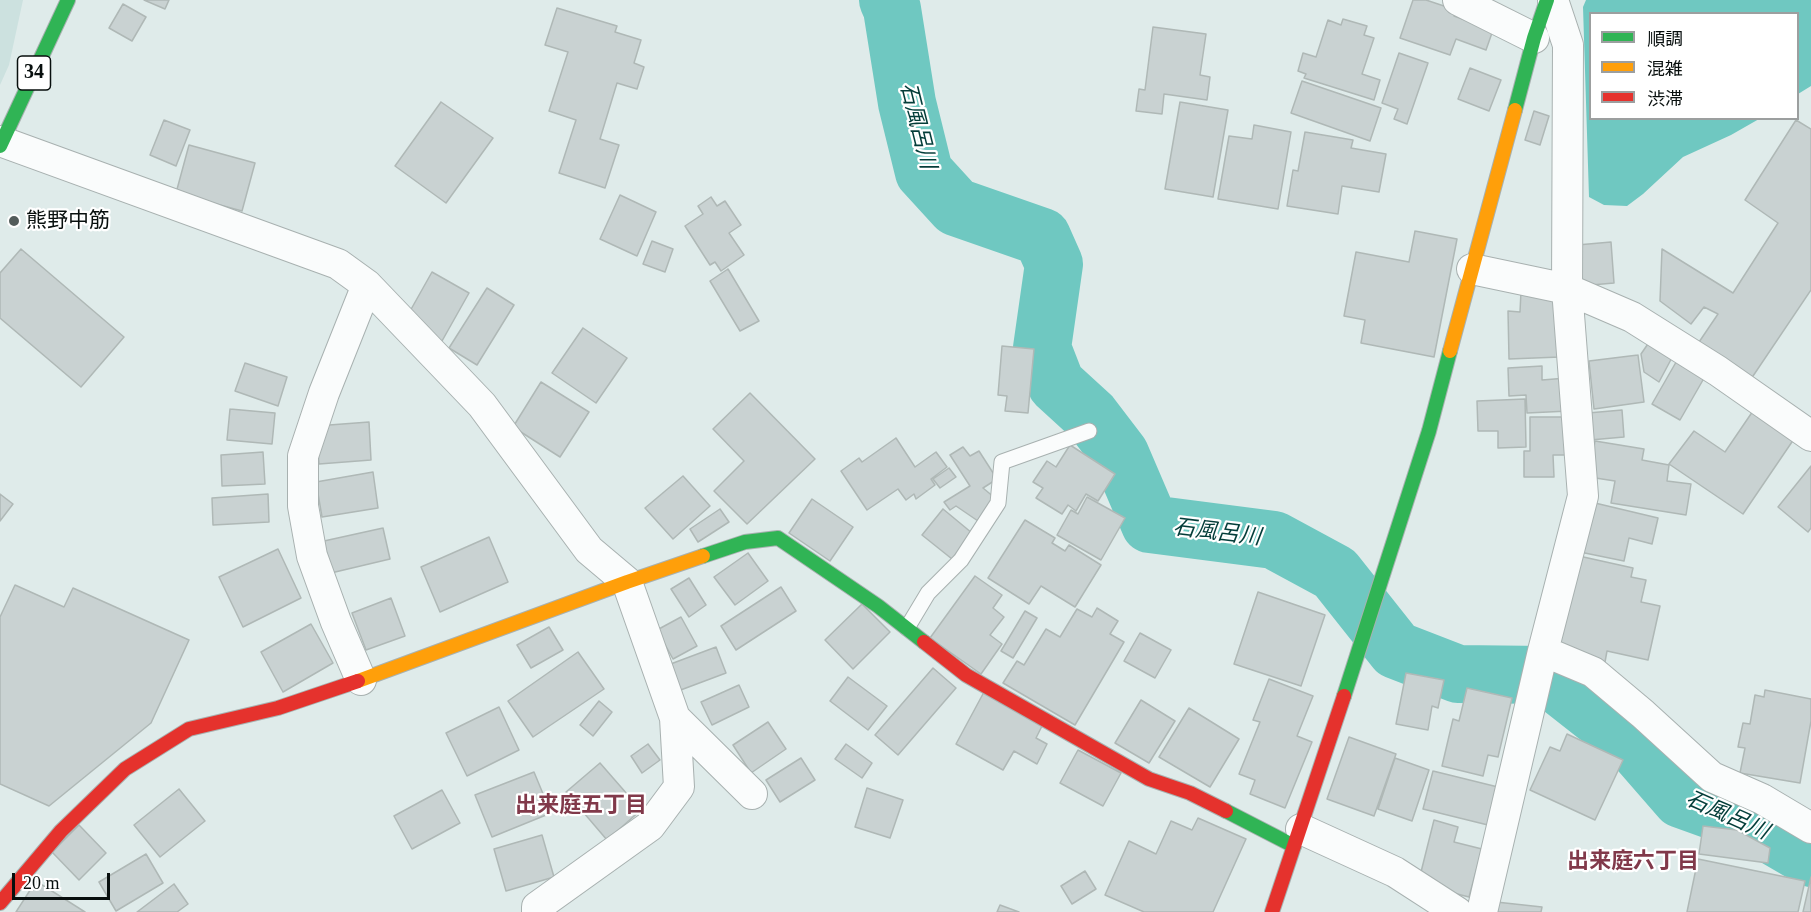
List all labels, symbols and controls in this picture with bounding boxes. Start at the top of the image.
legend [1589,12,1799,120]
text: 順調 [1647,29,1683,49]
road number: 34 [18,56,51,90]
text: 混雑 [1647,59,1683,79]
water label: 石風呂川 [894,80,940,172]
text: 渋滞 [1647,89,1683,109]
place label: 熊野中筋 [26,208,110,234]
marker: 熊野中筋 [7,214,21,228]
water label: 石風呂川 [1172,515,1262,551]
water label: 石風呂川 [1681,786,1773,846]
district label: 出来庭五丁目 [515,793,647,819]
district label: 出来庭六丁目 [1567,849,1699,875]
scale bar [15,861,112,899]
text: 20 m [23,873,60,893]

